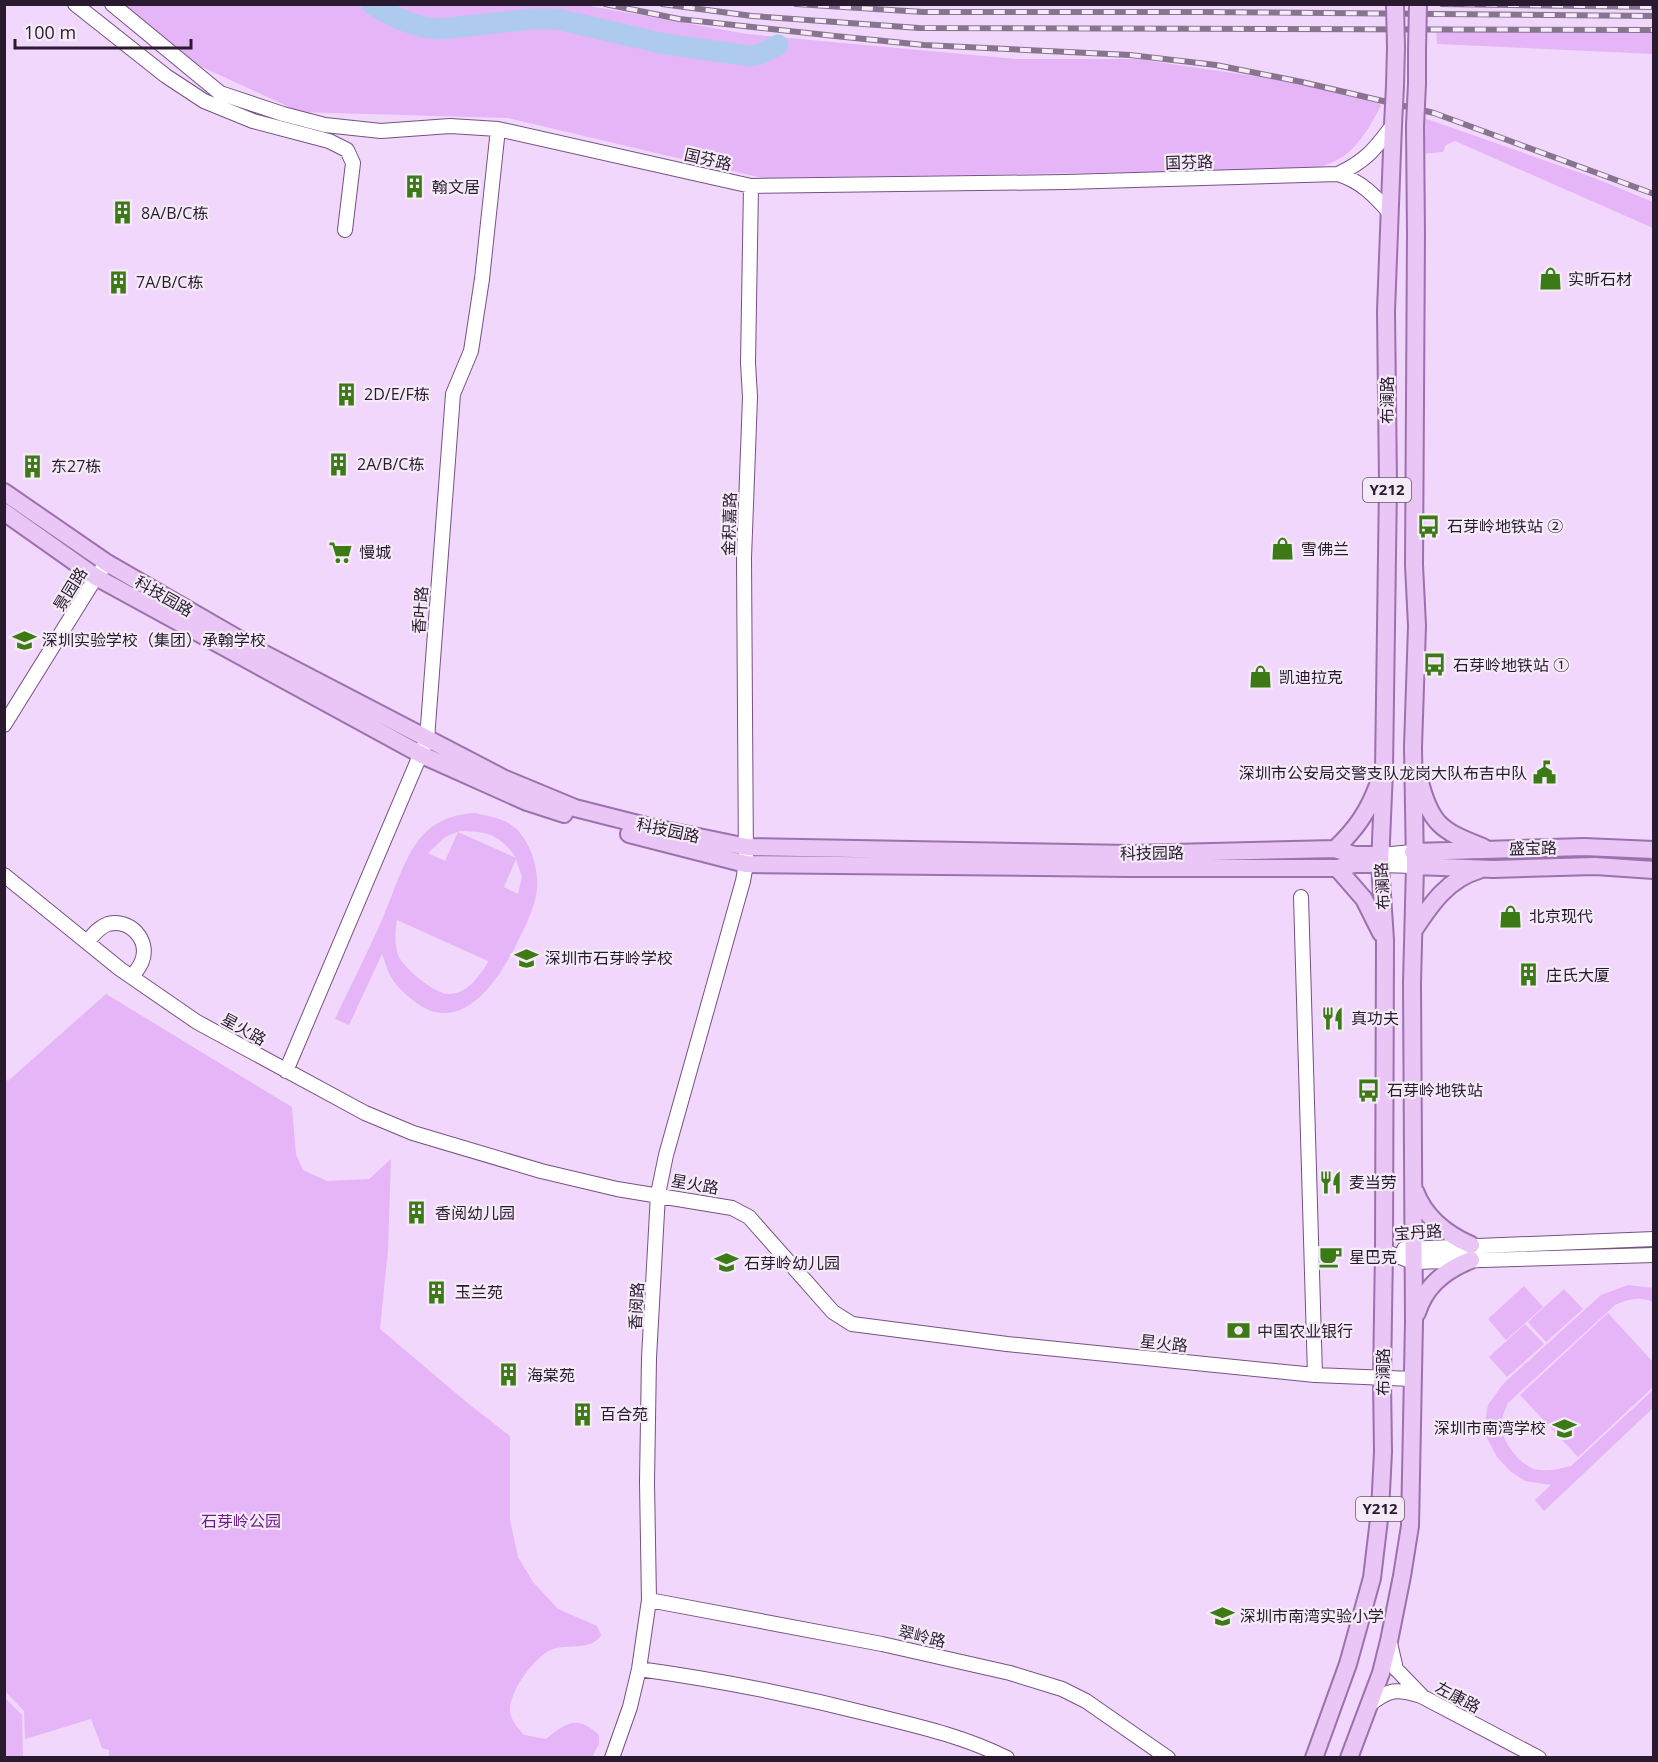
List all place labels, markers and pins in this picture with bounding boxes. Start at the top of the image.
building icon: 翰文居 [401,174,427,200]
place label: 翰文居 [432,176,480,198]
building icon: 8A/B/C栋 [110,200,136,226]
place label: 8A/B/C栋 [141,202,208,224]
shop icon: 实昕石材 [1537,266,1563,292]
place label: 实昕石材 [1568,268,1632,290]
building icon: 7A/B/C栋 [105,269,131,295]
place label: 7A/B/C栋 [136,271,203,293]
building icon: 2D/E/F栋 [333,381,359,407]
place label: 2D/E/F栋 [364,383,430,405]
building icon: 2A/B/C栋 [326,451,352,477]
building icon: 东27栋 [20,453,46,479]
place label: 2A/B/C栋 [357,453,424,475]
place label: 东27栋 [51,455,101,477]
bus stop icon: 石芽岭地铁站 ② [1416,513,1442,539]
place label: 石芽岭地铁站 ② [1447,515,1563,537]
shop icon: 雪佛兰 [1270,536,1296,562]
place label: 雪佛兰 [1301,538,1349,560]
supermarket icon: 慢城 [328,539,354,565]
place label: 慢城 [359,541,391,563]
school or university icon: 深圳实验学校（集团）承翰学校 [11,627,37,653]
place label: 深圳实验学校（集团）承翰学校 [42,629,266,651]
bus stop icon: 石芽岭地铁站 ① [1422,652,1448,678]
place label: 石芽岭地铁站 ① [1453,654,1569,676]
shop icon: 凯迪拉克 [1248,664,1274,690]
place label: 凯迪拉克 [1279,666,1343,688]
public building icon: 深圳市公安局交警支队龙岗大队布吉中队 [1532,760,1558,786]
place label: 深圳市公安局交警支队龙岗大队布吉中队 [1239,762,1527,784]
shop icon: 北京现代 [1498,903,1524,929]
place label: 北京现代 [1529,905,1593,927]
school or university icon: 深圳市石芽岭学校 [514,945,540,971]
place label: 深圳市石芽岭学校 [545,947,673,969]
building icon: 庄氏大厦 [1515,962,1541,988]
place label: 庄氏大厦 [1546,964,1610,986]
restaurant icon: 真功夫 [1320,1005,1346,1031]
place label: 真功夫 [1351,1007,1399,1029]
bus stop icon: 石芽岭地铁站 [1356,1077,1382,1103]
place label: 石芽岭地铁站 [1387,1079,1483,1101]
restaurant icon: 麦当劳 [1318,1169,1344,1195]
place label: 麦当劳 [1349,1171,1397,1193]
building icon: 香阅幼儿园 [404,1200,430,1226]
place label: 香阅幼儿园 [435,1202,515,1224]
cafe icon: 星巴克 [1318,1244,1344,1270]
place label: 星巴克 [1349,1246,1397,1268]
school or university icon: 石芽岭幼儿园 [713,1250,739,1276]
place label: 石芽岭幼儿园 [744,1252,840,1274]
building icon: 玉兰苑 [424,1279,450,1305]
place label: 玉兰苑 [455,1281,503,1303]
bank icon: 中国农业银行 [1226,1318,1252,1344]
place label: 中国农业银行 [1257,1320,1353,1342]
building icon: 海棠苑 [496,1362,522,1388]
place label: 海棠苑 [527,1364,575,1386]
building icon: 百合苑 [569,1401,595,1427]
place label: 百合苑 [600,1403,648,1425]
school or university icon: 深圳市南湾学校 [1551,1415,1577,1441]
place label: 深圳市南湾学校 [1434,1417,1546,1439]
school or university icon: 深圳市南湾实验小学 [1209,1603,1235,1629]
place label: 深圳市南湾实验小学 [1240,1605,1384,1627]

